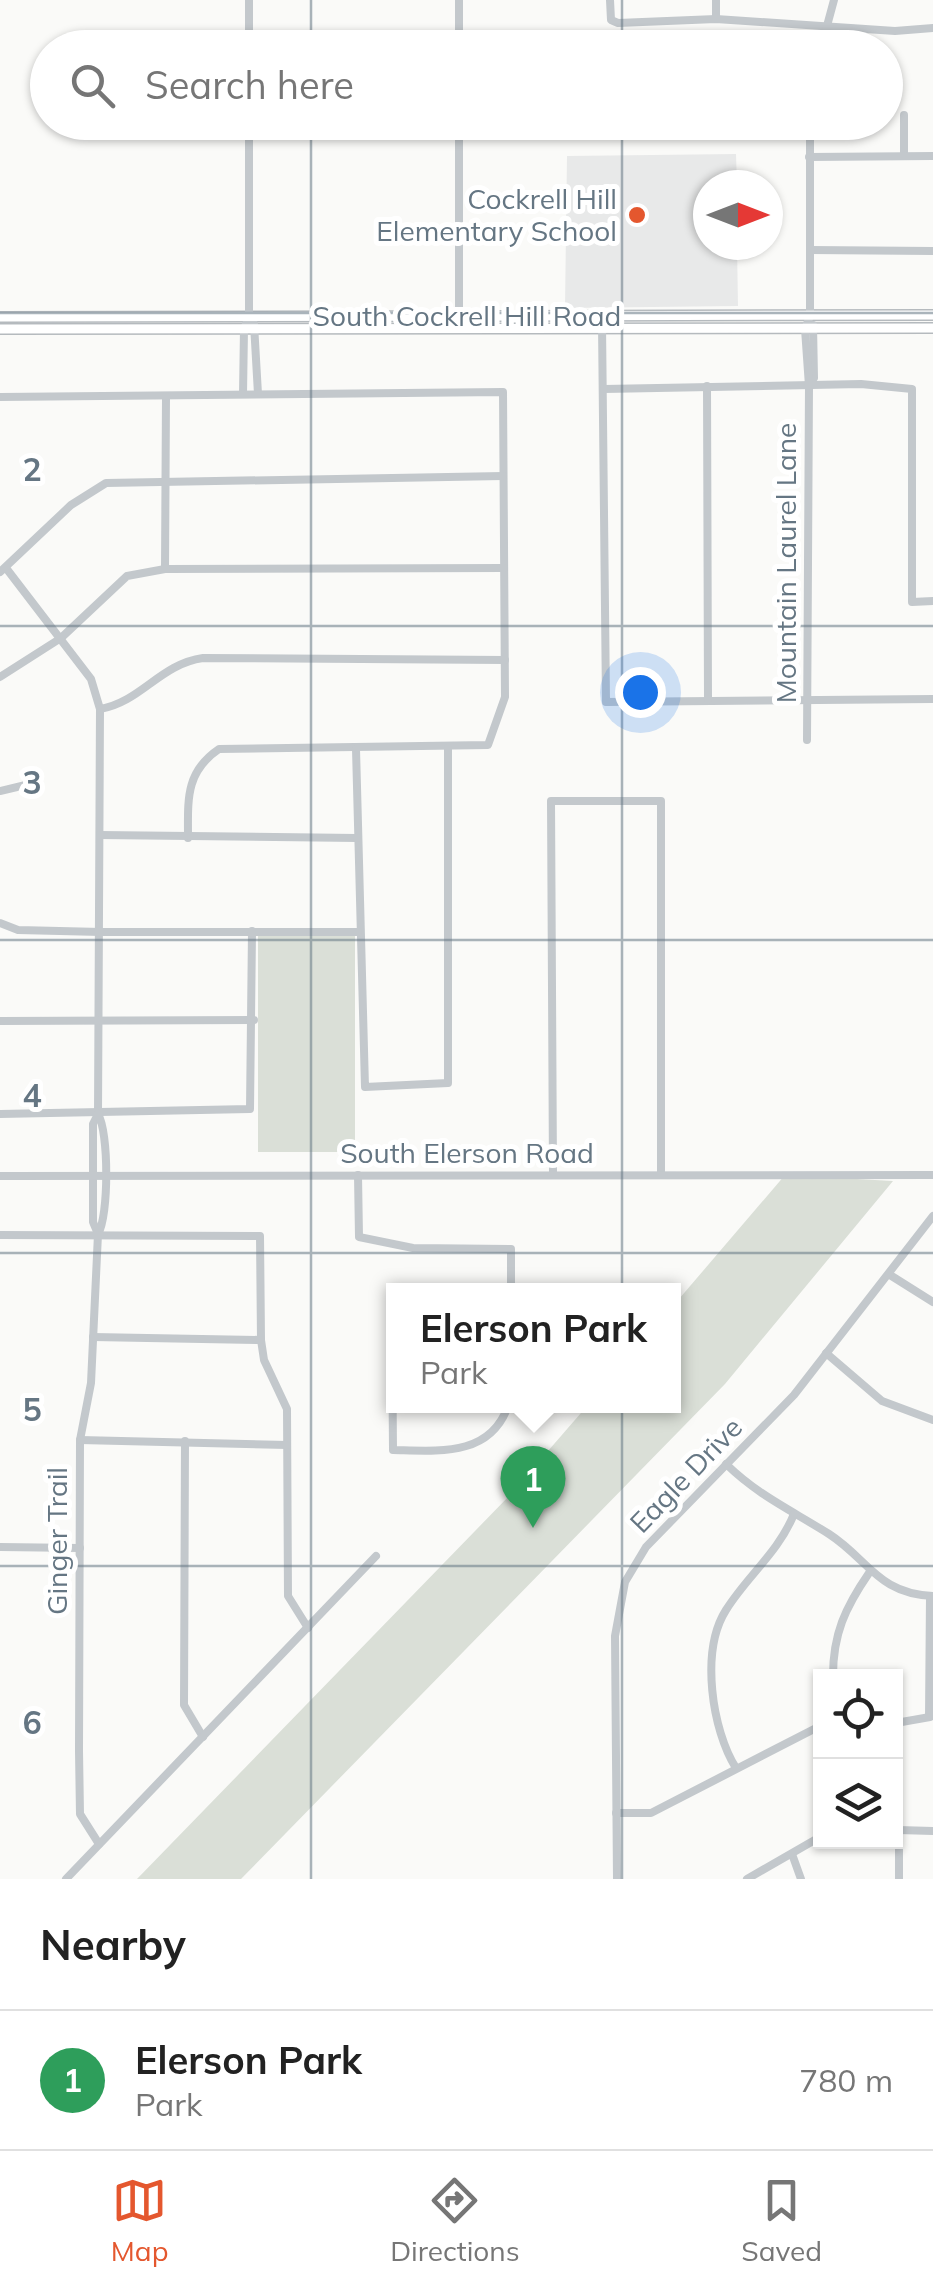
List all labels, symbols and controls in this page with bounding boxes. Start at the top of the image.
search box [30,30,903,140]
icon: search [65,58,120,113]
text: Search here [145,61,354,109]
north arrow [693,170,783,260]
place label: Cockrell Hill Elementary School [376,181,617,248]
marker: Cockrell Hill Elementary School [626,204,648,226]
street label: South Cockrell Hill Road [313,298,621,333]
street label: Mountain Laurel Lane [768,423,803,703]
text: 2 [22,449,42,489]
your location [615,667,666,718]
text: 3 [22,762,42,802]
text: 4 [22,1075,42,1115]
street label: South Elerson Road [340,1135,594,1170]
popup [386,1283,681,1413]
text: Elerson Park [420,1304,647,1352]
text: Park [420,1352,487,1392]
text: 5 [22,1389,42,1429]
street label: Eagle Drive [622,1410,749,1540]
pin: 1 [500,1446,566,1528]
street label: Ginger Trail [39,1467,74,1615]
map controls [813,1669,903,1849]
button: locate [813,1669,903,1759]
text: 6 [22,1702,42,1742]
button: layers [813,1759,903,1849]
text: Nearby [40,1918,186,1971]
text: Elerson Park [135,2036,362,2084]
text: 1 [63,2060,82,2100]
text: 780 m [799,2060,893,2100]
text: Park [135,2084,202,2124]
tab: Map [111,2173,168,2268]
tab: Directions [390,2173,520,2268]
tab: Saved [741,2173,822,2268]

